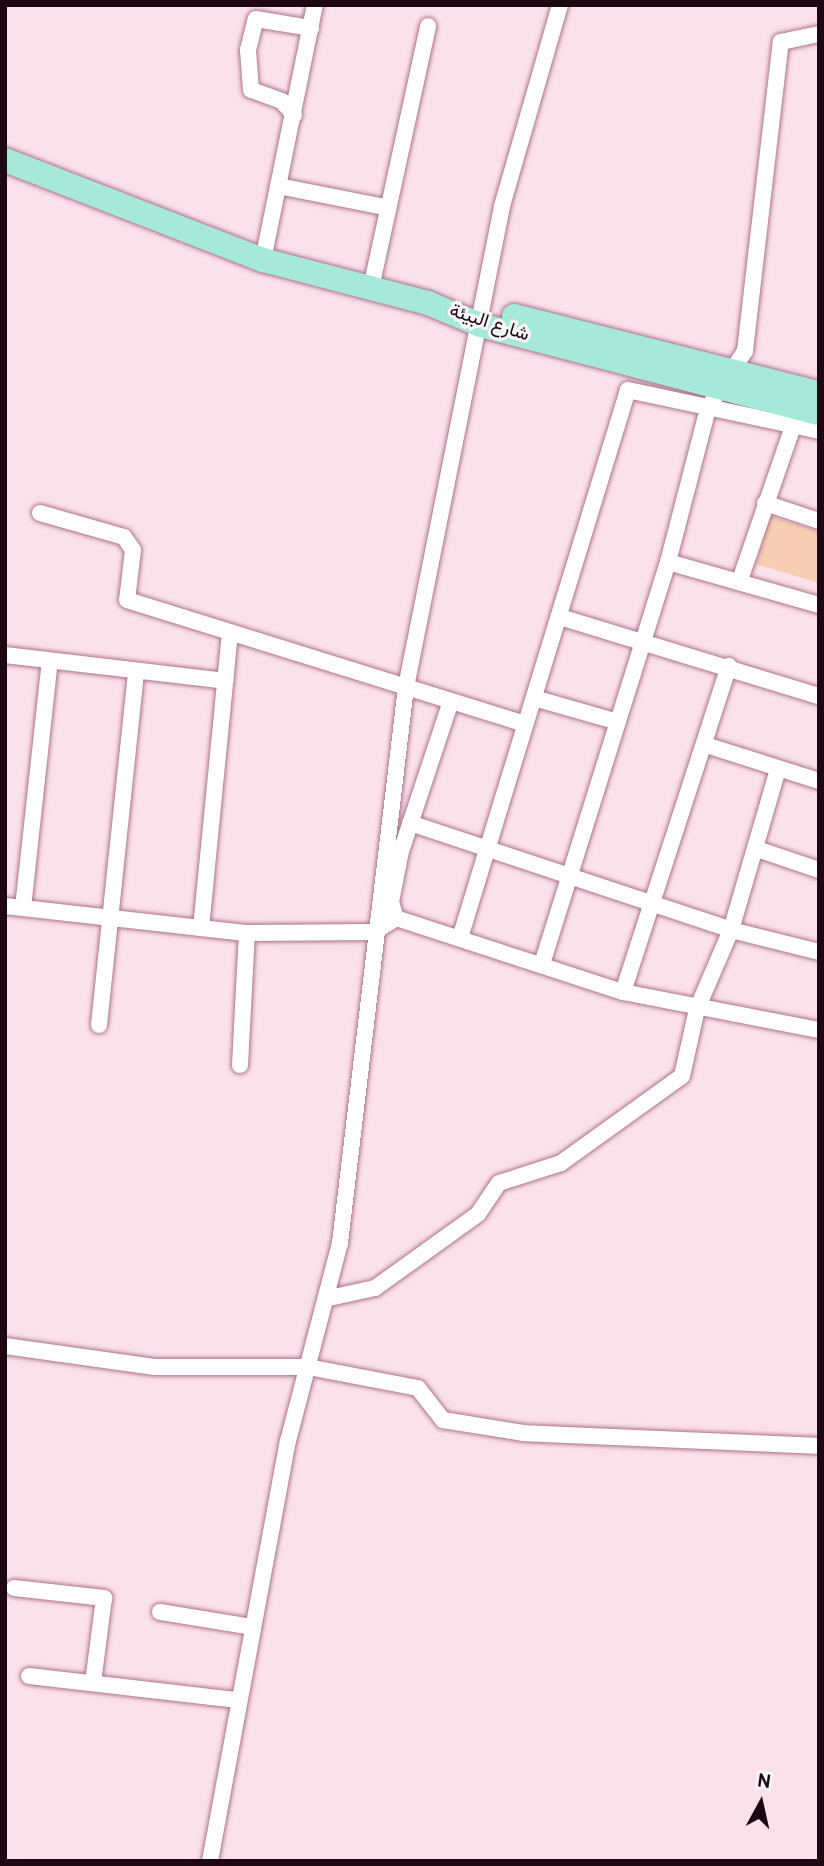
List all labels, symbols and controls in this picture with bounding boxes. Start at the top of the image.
street label: شارع البيئة [446,300,532,348]
north arrow [726,1768,796,1838]
text: N [755,1769,772,1795]

